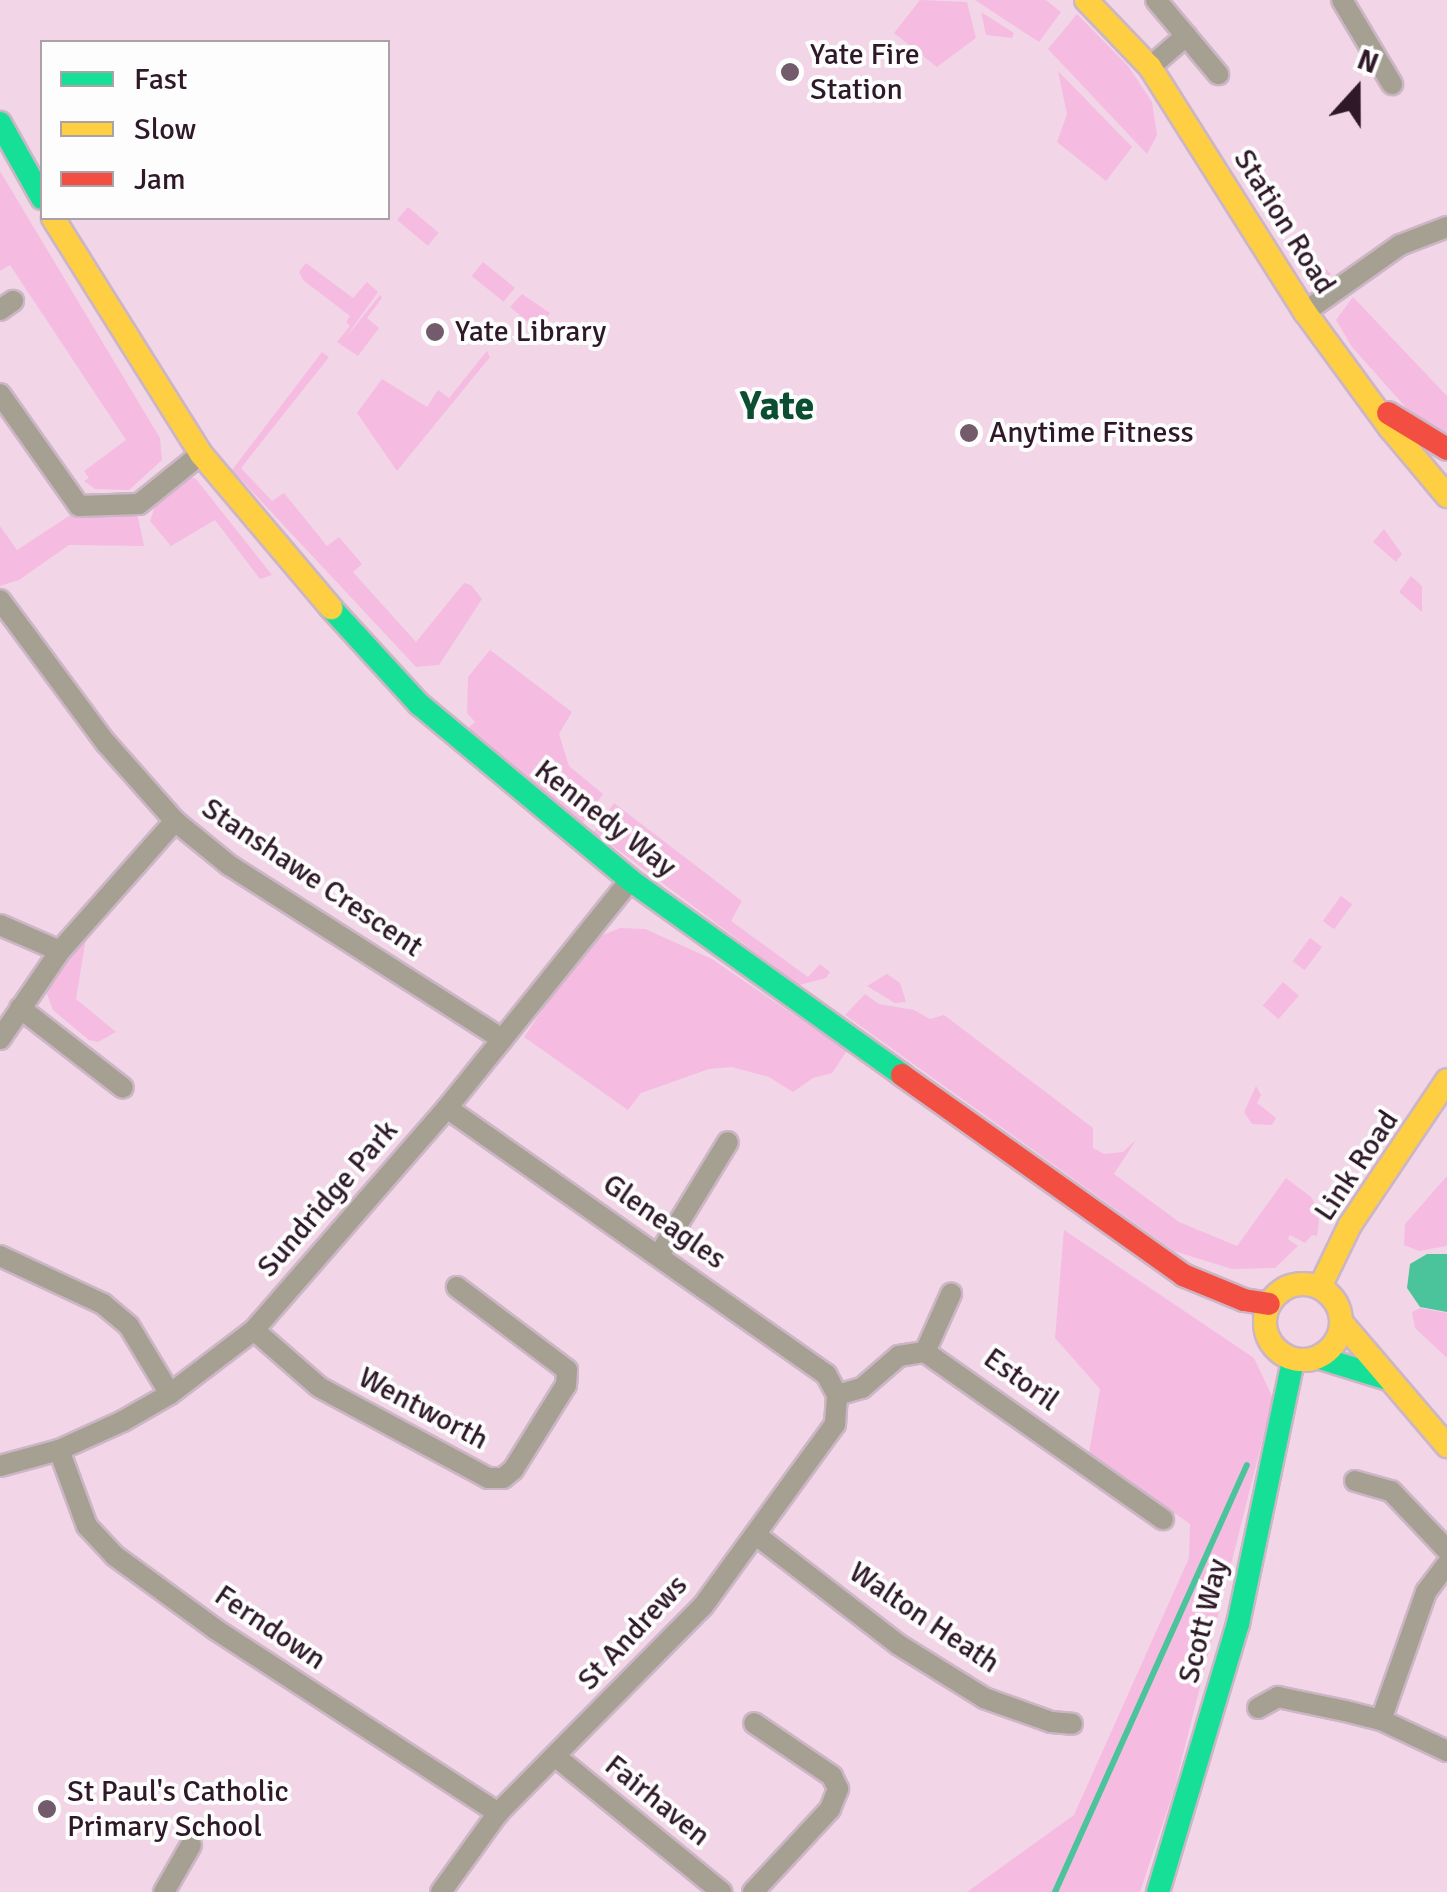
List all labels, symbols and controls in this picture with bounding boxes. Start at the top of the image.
place label: Yate Fire Station [810,37,920,108]
legend [40,40,390,220]
north arrow [1307,40,1407,140]
text: N [1353,43,1383,81]
text: Fast [134,61,187,98]
marker: Yate Fire Station [779,61,801,83]
text: Slow [134,111,196,148]
street label: Station Road [1225,143,1343,301]
text: Jam [134,161,186,198]
place label: Yate Library [455,314,606,350]
marker: Yate Library [424,321,446,343]
district label: Yate [740,382,814,430]
place label: Anytime Fitness [989,415,1194,451]
marker: Anytime Fitness [958,422,980,444]
street label: Kennedy Way [527,753,683,885]
street label: Stanshawe Crescent [195,791,429,965]
street label: Link Road [1307,1104,1407,1228]
street label: Sundridge Park [250,1113,406,1285]
street label: Gleneagles [596,1167,732,1277]
street label: Estoril [976,1341,1066,1419]
street label: Wentworth [352,1360,494,1458]
street label: Walton Heath [842,1555,1006,1681]
street label: Scott Way [1171,1555,1237,1687]
street label: St Andrews [571,1568,695,1698]
street label: Ferndown [208,1578,332,1678]
street label: Fairhaven [597,1748,717,1854]
place label: St Paul's Catholic Primary School [67,1774,289,1844]
marker: St Paul's Catholic Primary School [36,1798,58,1820]

